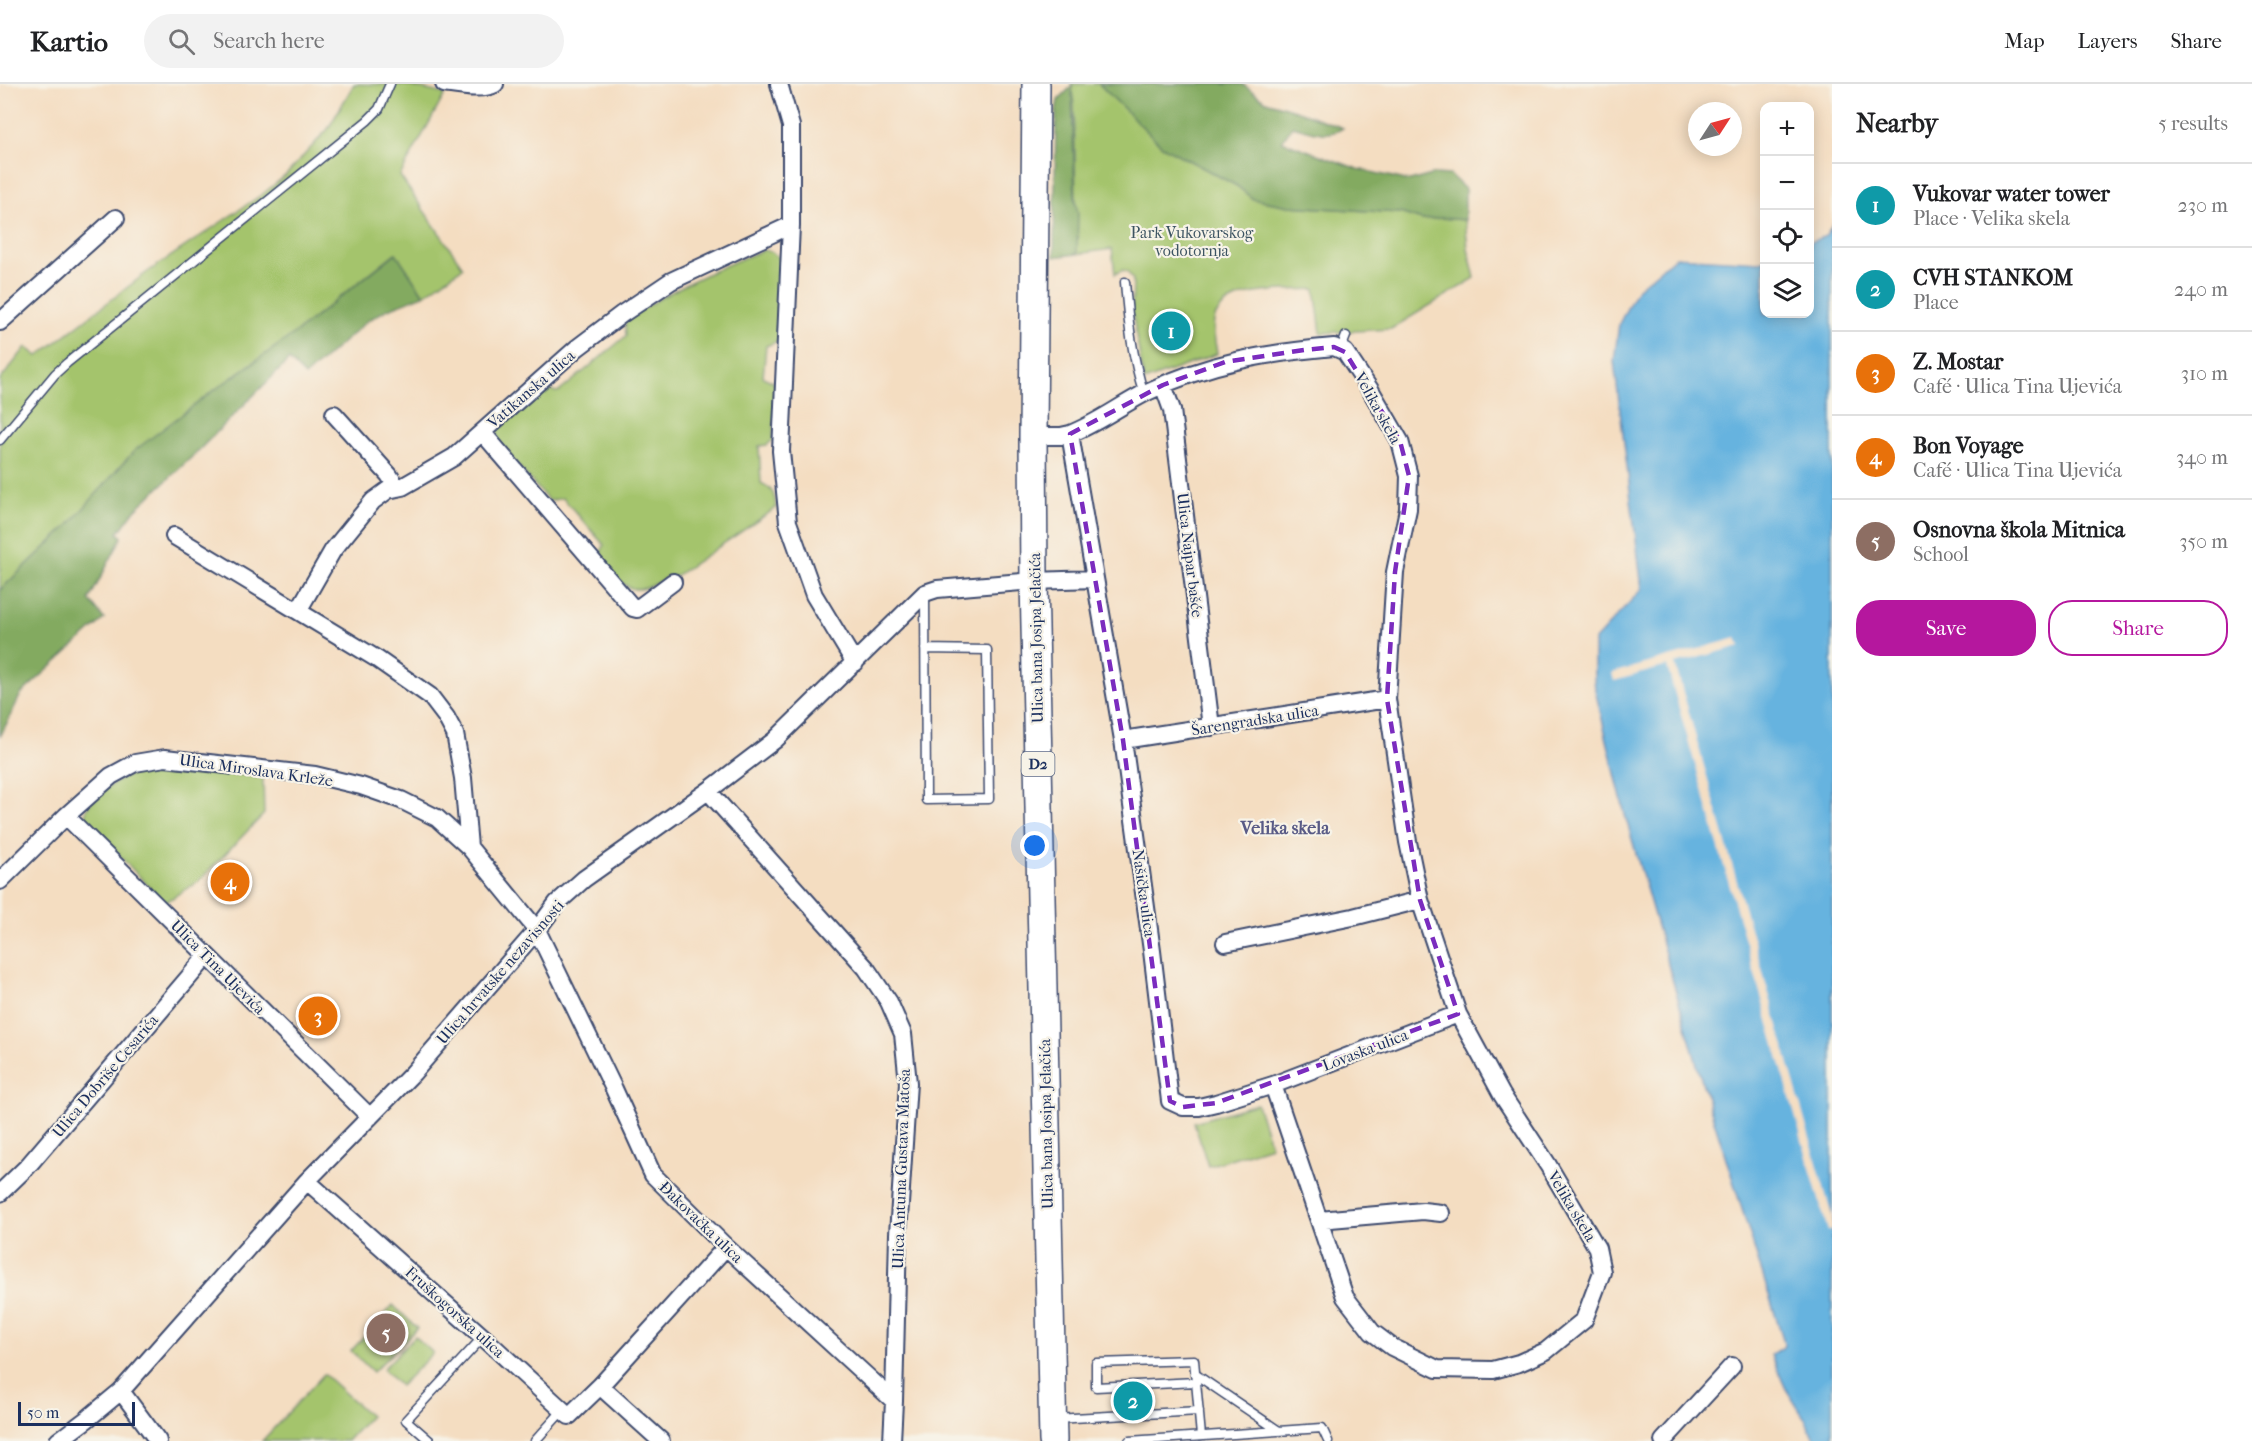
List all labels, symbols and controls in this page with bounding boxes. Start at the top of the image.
search box [144,14,564,68]
text: Kartio [30,25,108,58]
icon: search [165,25,198,58]
text: Search here [213,28,325,54]
text: Map [2004,29,2045,53]
text: Layers [2078,29,2137,53]
text: Share [2170,29,2222,53]
north arrow [1688,102,1742,156]
map controls [1760,102,1814,318]
button: + [1760,102,1814,156]
text: Nearby [1856,108,1938,139]
text: 5 results [2158,112,2228,135]
button: − [1760,156,1814,210]
text: Vukovar water tower [1913,181,2110,207]
text: 1 [1872,194,1879,217]
text: 230 m [2178,194,2228,217]
text: Place · Velika skela [1913,207,2070,230]
button: locate [1760,210,1814,264]
park label: Park Vukovarskog vodotornja [1131,223,1254,260]
button: layers [1760,264,1814,318]
text: CVH STANKOM [1913,265,2073,291]
text: 2 [1870,278,1881,301]
text: 240 m [2174,278,2228,301]
text: Place [1913,291,1959,314]
pin: 1 [1152,308,1190,354]
street label: Vatikanska ulica [483,345,579,433]
text: Z. Mostar [1913,349,2003,375]
text: 3 [1871,362,1880,385]
text: 310 m [2181,362,2228,385]
street label: Velika skela [1350,368,1406,448]
text: Café · Ulica Tina Ujevića [1913,375,2122,398]
text: Bon Voyage [1913,433,2024,459]
text: 4 [1870,446,1881,469]
text: 340 m [2176,446,2228,469]
text: Café · Ulica Tina Ujevića [1913,459,2122,482]
street label: Ulica Najpar bašće [1173,492,1207,619]
text: Osnovna škola Mitnica [1913,517,2125,543]
text: 5 [1871,530,1880,553]
text: 350 m [2179,530,2228,553]
text: School [1913,543,1969,566]
street label: Ulica bana Josipa Jelačića [1025,552,1047,723]
button: Save [1856,600,2036,656]
button: Share [2048,600,2228,656]
street label: Šarengradska ulica [1190,699,1321,739]
street label: Ulica Miroslava Krleže [178,750,334,790]
road number: D2 [1022,752,1054,776]
district label: Velika skela [1240,818,1330,839]
your location [1020,831,1049,860]
street label: Našička ulica [1128,848,1160,939]
pin: 4 [210,860,250,904]
street label: Ulica hrvatske nezavisnosti [432,896,568,1048]
street label: Ulica Tina Ujevića [167,916,270,1019]
pin: 3 [298,994,338,1038]
street label: Ulica Dobriše Cesarića [48,1010,162,1141]
street label: Lovaska ulica [1319,1025,1411,1075]
street label: Ulica bana Josipa Jelačića [1035,1038,1057,1209]
street label: Ulica Antuna Gustava Matoša [888,1068,914,1270]
street label: Velika skela [1543,1166,1601,1245]
street label: Đakovačka ulica [655,1177,747,1267]
street label: Fruškogorska ulica [401,1262,509,1362]
pin: 5 [366,1310,406,1356]
pin: 2 [1114,1378,1152,1424]
scale bar [18,1399,135,1426]
text: 50 m [27,1403,59,1422]

